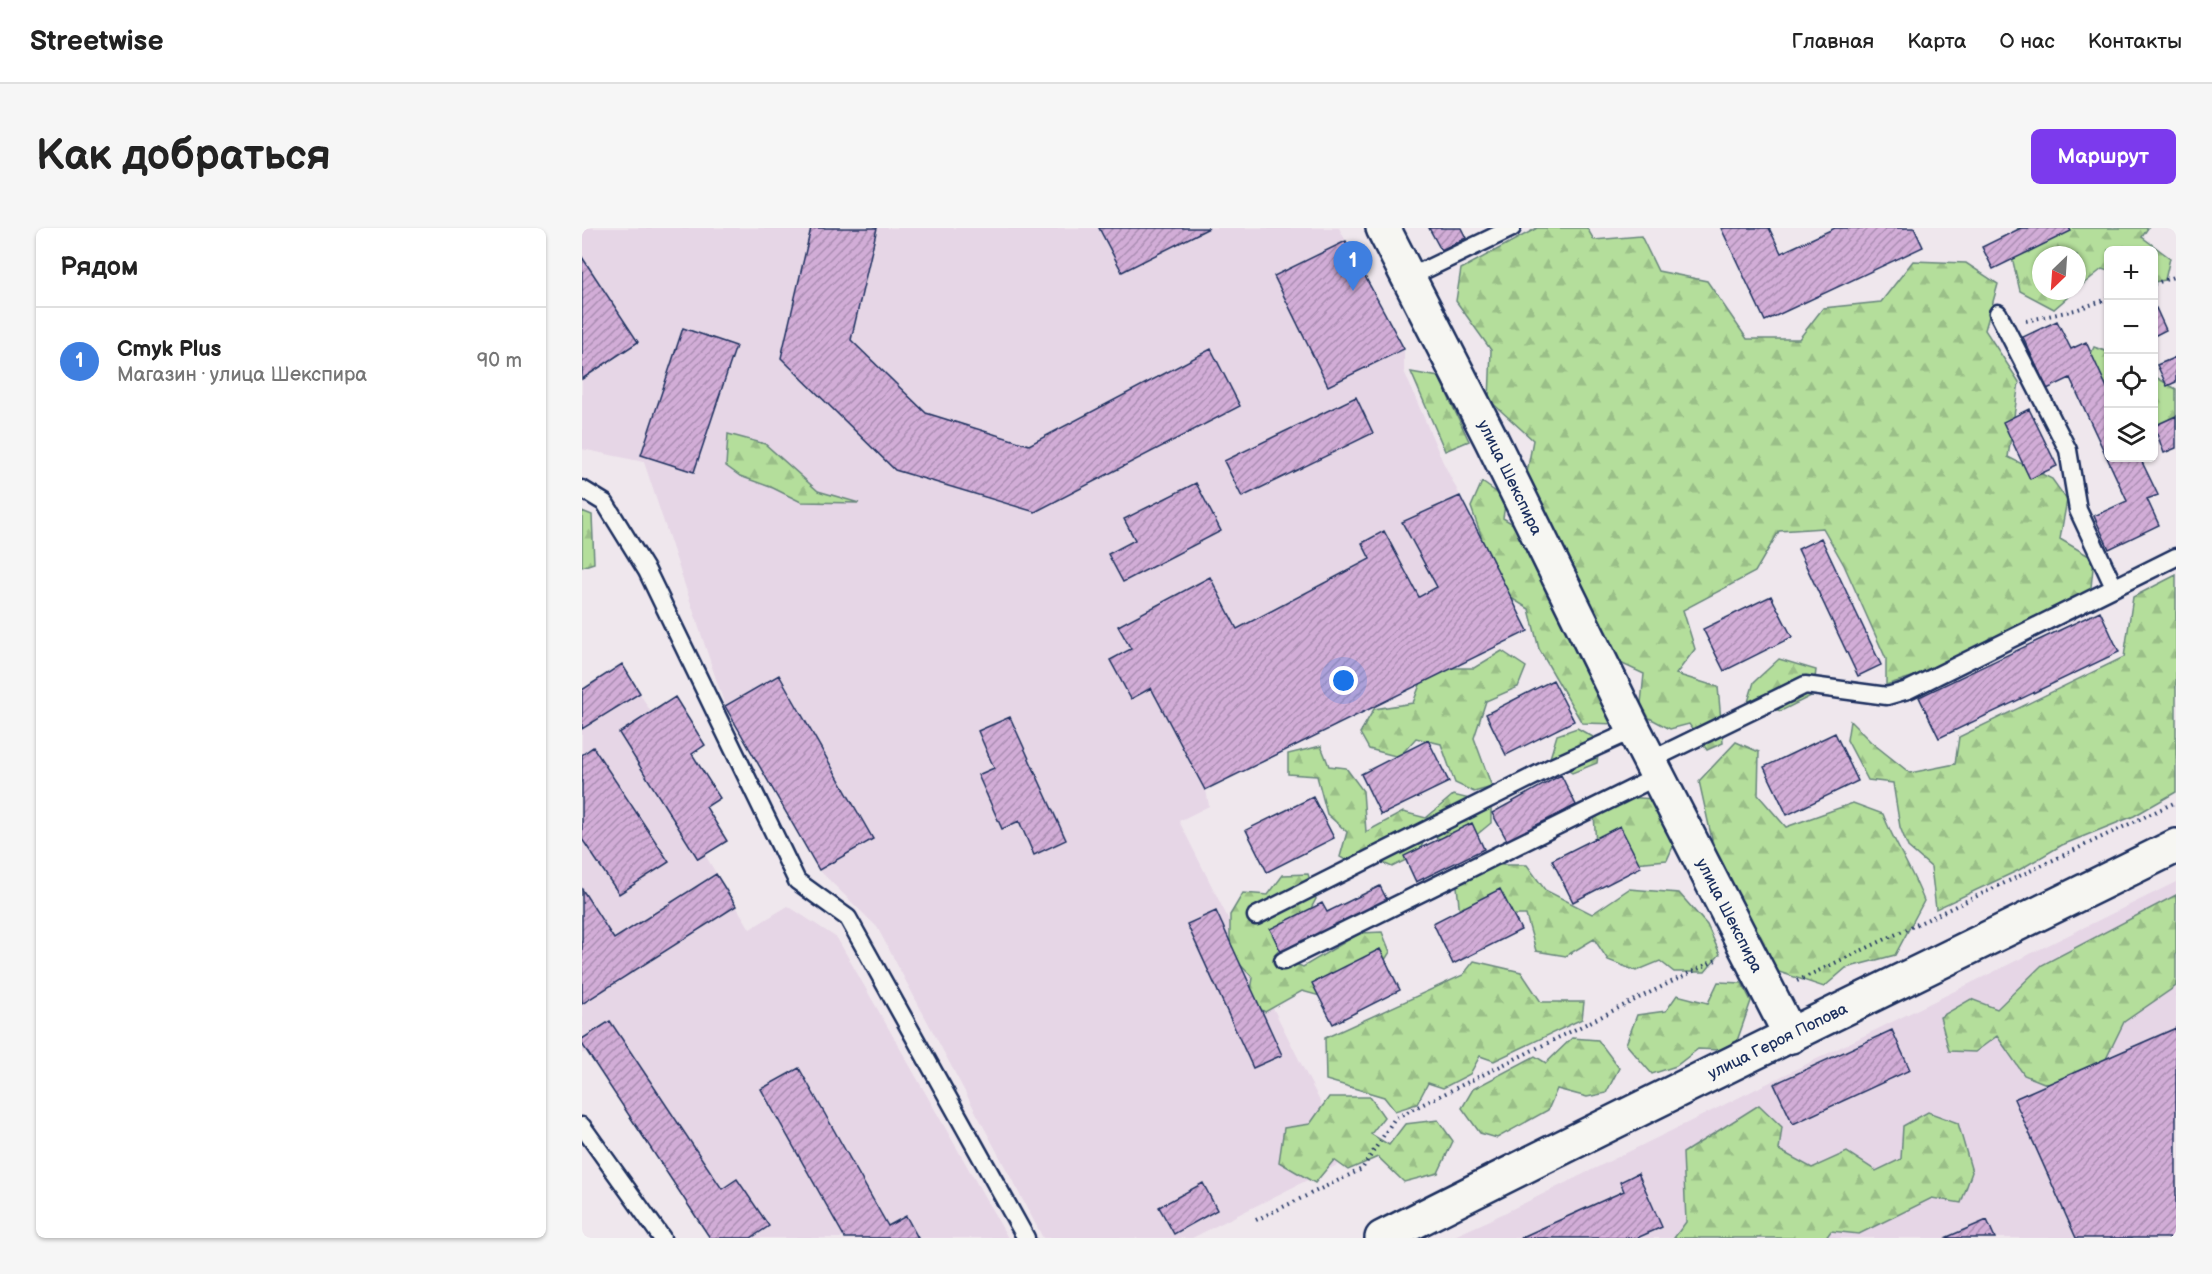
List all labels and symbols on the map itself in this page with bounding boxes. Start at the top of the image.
pin: 1 [1334,242,1372,291]
north arrow [2032,246,2086,300]
street label: улица Шекспира [1473,417,1546,539]
your location [1329,666,1358,695]
street label: улица Шекспира [1692,855,1767,977]
street label: улица Героя Попова [1705,999,1851,1083]

